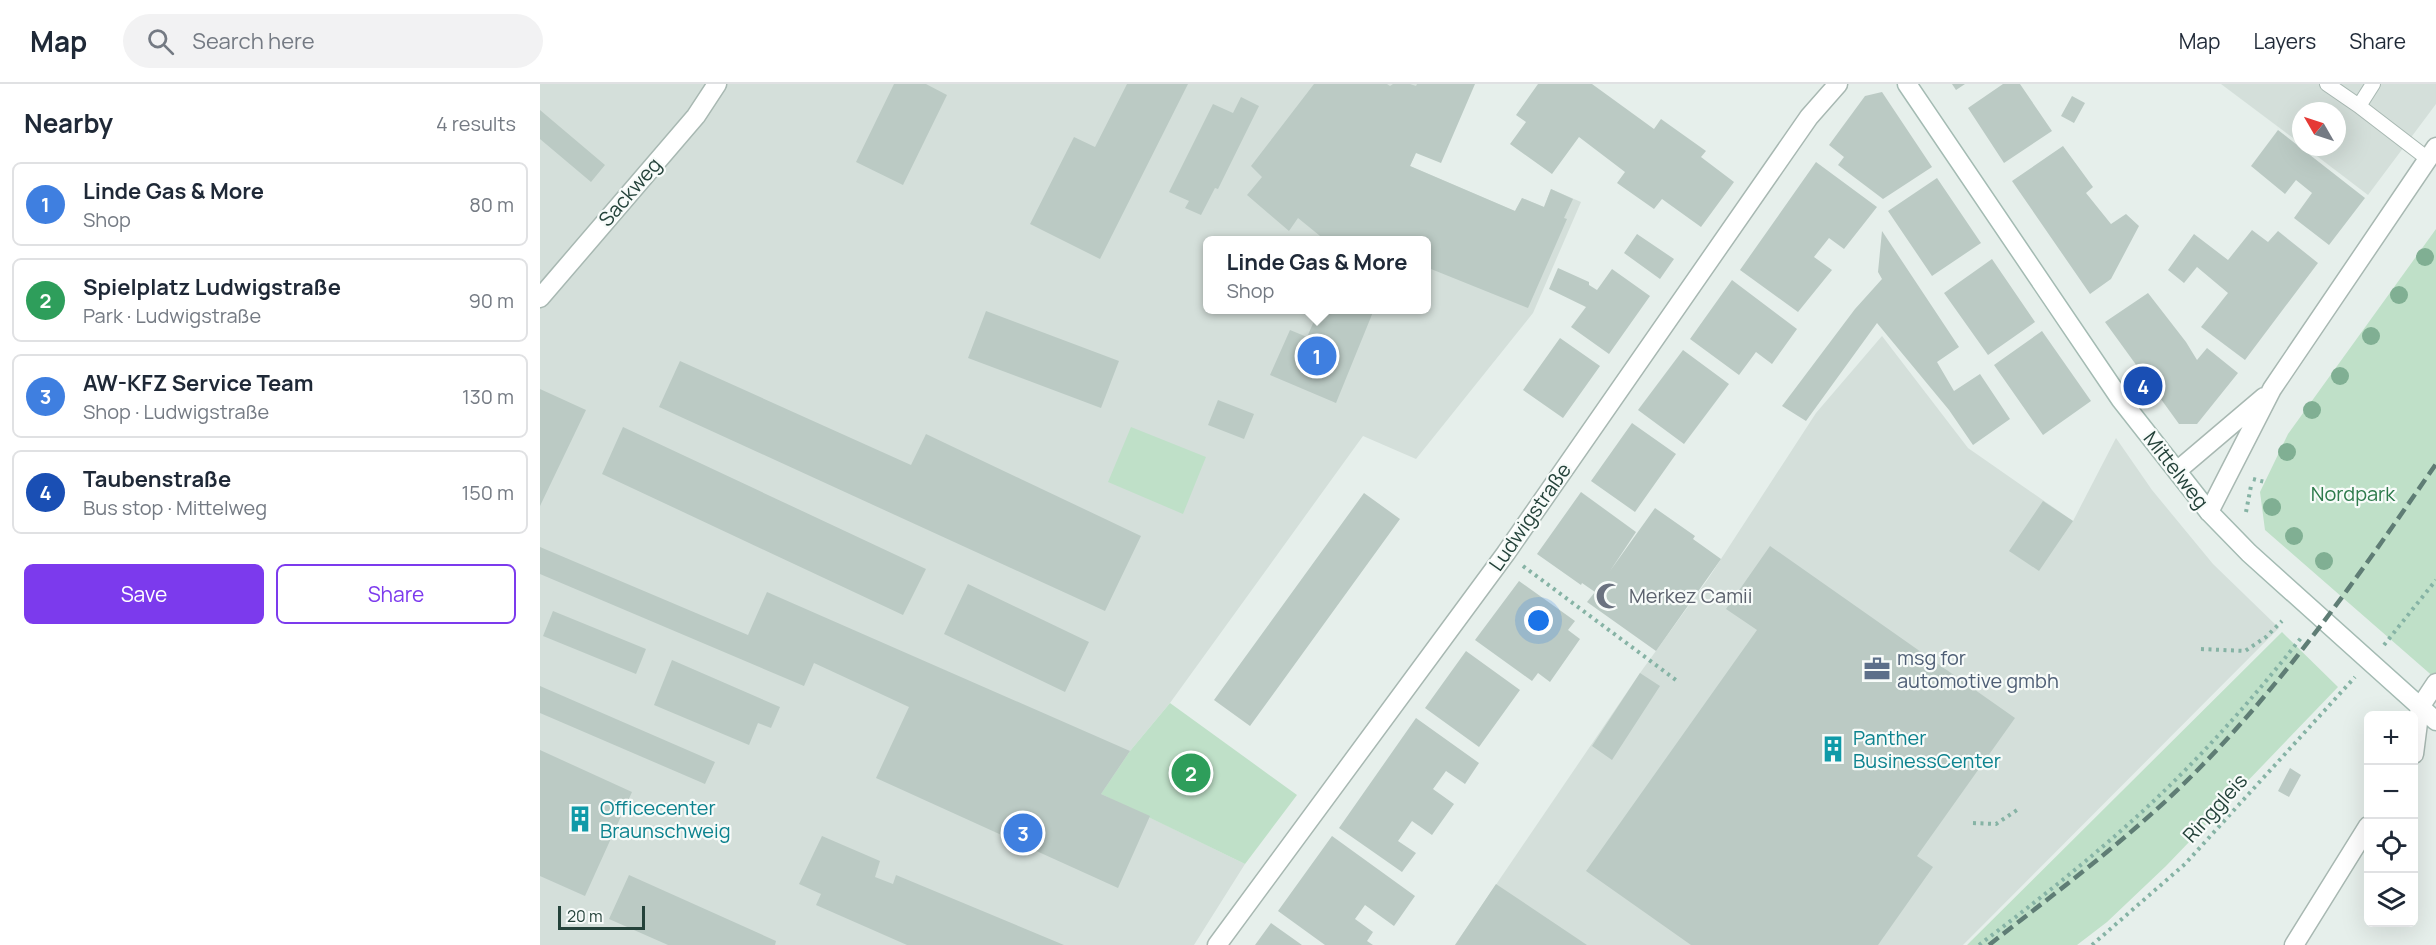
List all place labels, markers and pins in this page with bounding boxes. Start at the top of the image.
pin: 1 [1298,334,1336,378]
pin: 4 [2124,364,2162,408]
mosque icon: Merkez Camii [1594,581,1624,611]
place label: Merkez Camii [1629,582,1752,609]
place label: msg for automotive gmbh [1897,644,2059,694]
office icon: msg for automotive gmbh [1862,654,1892,684]
place label: Panther BusinessCenter [1853,724,2001,774]
building icon: Panther BusinessCenter [1818,734,1848,764]
pin: 2 [1172,750,1210,796]
place label: Officecenter Braunschweig [600,794,731,844]
building icon: Officecenter Braunschweig [565,804,595,834]
pin: 3 [1004,810,1042,855]

